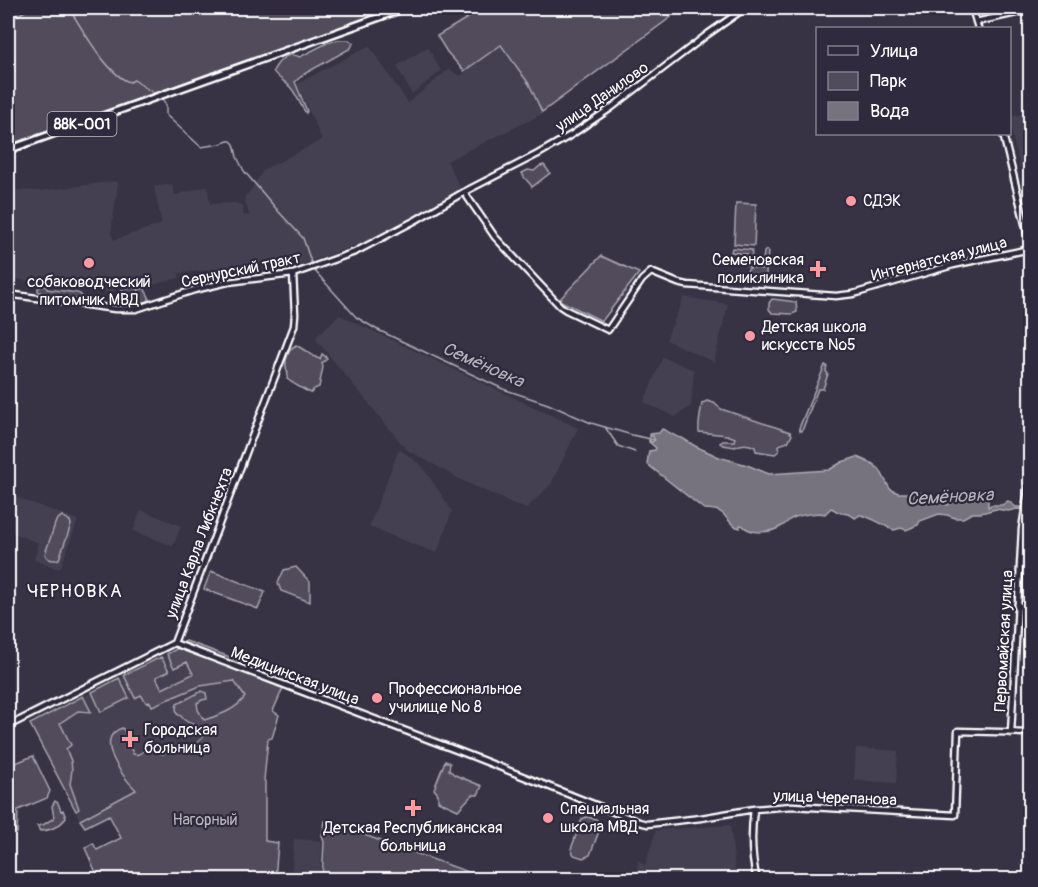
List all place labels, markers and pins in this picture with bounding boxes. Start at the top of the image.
place label: СДЭК [863,191,901,211]
marker: СДЭК [844,194,858,208]
place label: Семеновская поликлиника [712,250,804,288]
marker: собаководческий питомник МВД [82,256,96,270]
marker: Семеновская поликлиника [809,260,827,278]
place label: собаководческий питомник МВД [27,272,151,310]
place label: Детская школа искусств №5 [761,317,866,355]
marker: Детская школа искусств №5 [743,329,757,343]
place label: Профессиональное училище № 8 [388,679,522,717]
marker: Профессиональное училище № 8 [370,691,384,705]
place label: Городская больница [144,720,217,758]
marker: Городская больница [121,730,139,748]
marker: Детская Республиканская больница [404,799,422,817]
place label: Специальная школа МВД [560,799,649,837]
marker: Специальная школа МВД [541,811,555,825]
place label: Детская Республиканская больница [322,818,503,856]

